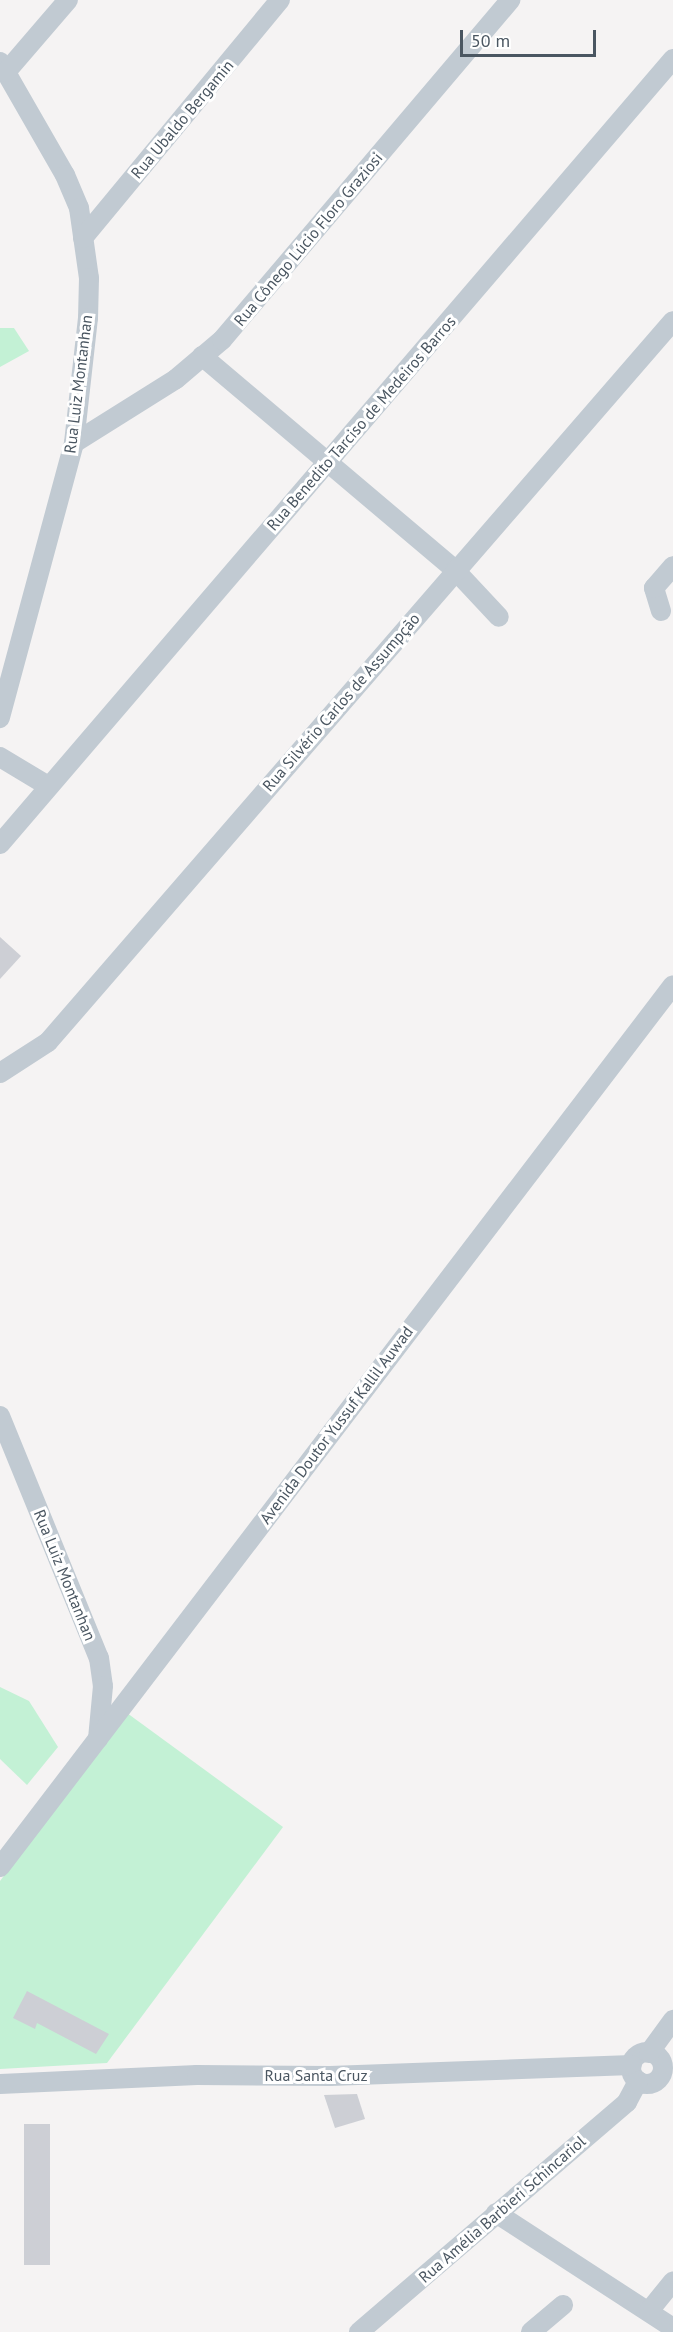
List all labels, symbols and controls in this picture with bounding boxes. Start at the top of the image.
scale bar [463,18,600,56]
text: 50 m [471,29,510,52]
street label: Rua Ubaldo Bergamin [127,56,237,182]
street label: Rua Cônego Lúcio Floro Graziosi [230,148,386,330]
street label: Rua Benedito Tarciso de Medeiros Barros [262,312,460,534]
street label: Rua Luiz Montanhan [60,313,96,455]
street label: Rua Silvério Carlos de Assumpção [258,609,424,795]
street label: Avenida Doutor Yussuf Kallil Auwad [255,1322,417,1528]
street label: Rua Luiz Montanhan [30,1506,100,1644]
street label: Rua Santa Cruz [264,2065,368,2085]
street label: Rua Amélia Barbieri Schincariol [414,2131,590,2287]

